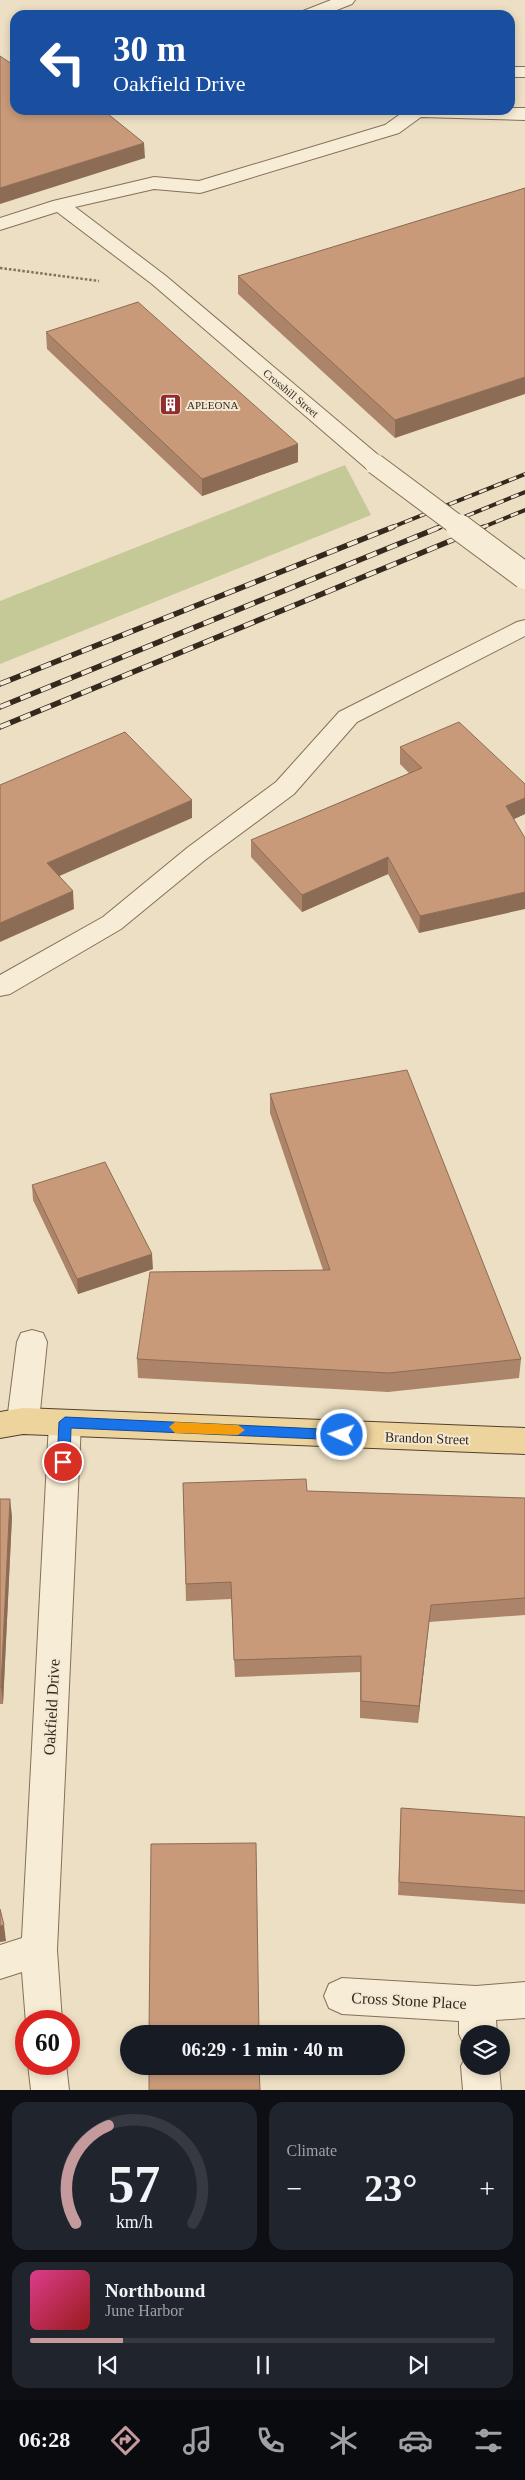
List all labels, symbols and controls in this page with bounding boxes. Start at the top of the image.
icon: left [30,30,95,95]
text: 30 m [113,30,186,69]
text: Oakfield Drive [113,71,246,96]
street label: Crosshill Street [261,367,321,419]
building icon: APLEONA [159,393,183,417]
place label: APLEONA [187,399,238,411]
position arrow [315,1408,367,1460]
street label: Brandon Street [385,1430,470,1447]
pin [42,1441,84,1483]
icon: arrive [49,1448,77,1476]
street label: Oakfield Drive [40,1658,63,1756]
street label: Cross Stone Place [351,1989,467,2012]
speed limit sign: 60 [15,2010,80,2075]
map controls [460,2025,510,2075]
button: layers [460,2025,510,2075]
text: 06:29 · 1 min · 40 m [182,2039,343,2060]
text: Climate [287,2142,337,2159]
text: 57 [108,2156,160,2213]
text: 23° [364,2167,417,2209]
text: − [287,2173,302,2204]
text: + [479,2173,495,2204]
text: km/h [116,2212,153,2232]
text: Northbound [105,2280,205,2301]
text: June Harbor [105,2302,184,2319]
icon: previous [94,2351,122,2379]
icon: pause [249,2351,277,2379]
icon: next [404,2351,432,2379]
icon: directions [108,2423,143,2458]
icon: music [180,2423,215,2458]
icon: phone [253,2423,288,2458]
icon: climate [326,2423,361,2458]
icon: car [398,2423,433,2458]
icon: filters [471,2423,506,2458]
text: 06:28 [19,2427,70,2452]

